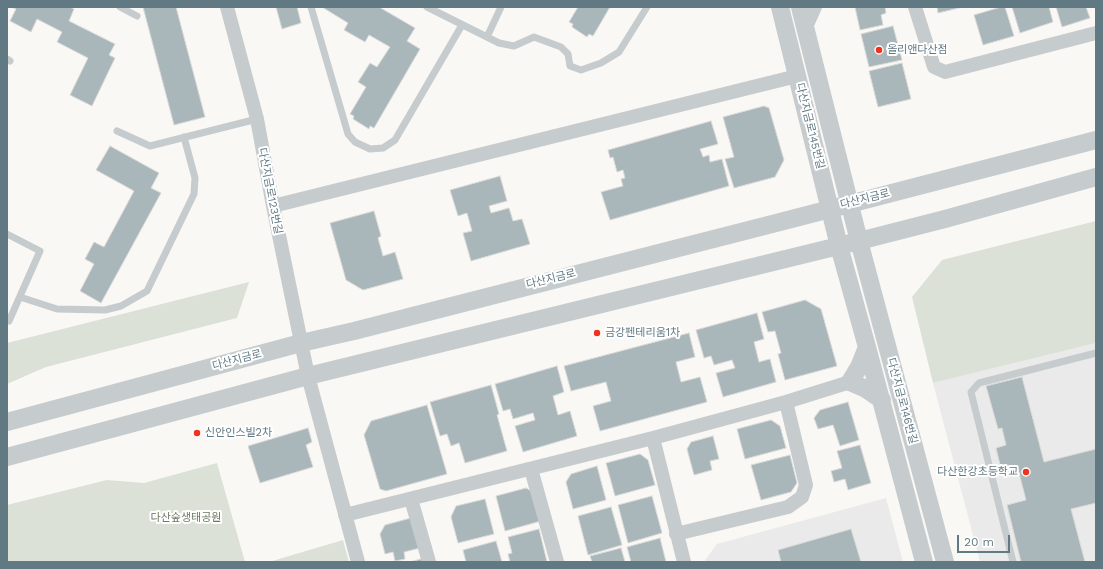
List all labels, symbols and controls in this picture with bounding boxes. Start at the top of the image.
place label: 올리앤다산점 [887,43,948,57]
marker: 올리앤다산점 [874,45,884,55]
street label: 다산지금로145번길 [793,82,827,170]
street label: 다산지금로123번길 [255,147,285,235]
street label: 다산지금로 [839,186,891,212]
street label: 다산지금로 [525,266,577,292]
place label: 금강펜테리움1차 [605,326,680,340]
marker: 금강펜테리움1차 [592,328,602,338]
street label: 다산지금로 [211,347,263,373]
street label: 다산지금로146번길 [884,357,920,445]
place label: 신안인스빌2차 [205,426,272,440]
marker: 신안인스빌2차 [192,428,202,438]
place label: 다산한강초등학교 [937,465,1018,479]
marker: 다산한강초등학교 [1021,467,1031,477]
park label: 다산숲생태공원 [151,511,221,525]
scale bar [959,527,1012,553]
text: 20 m [964,535,994,549]

